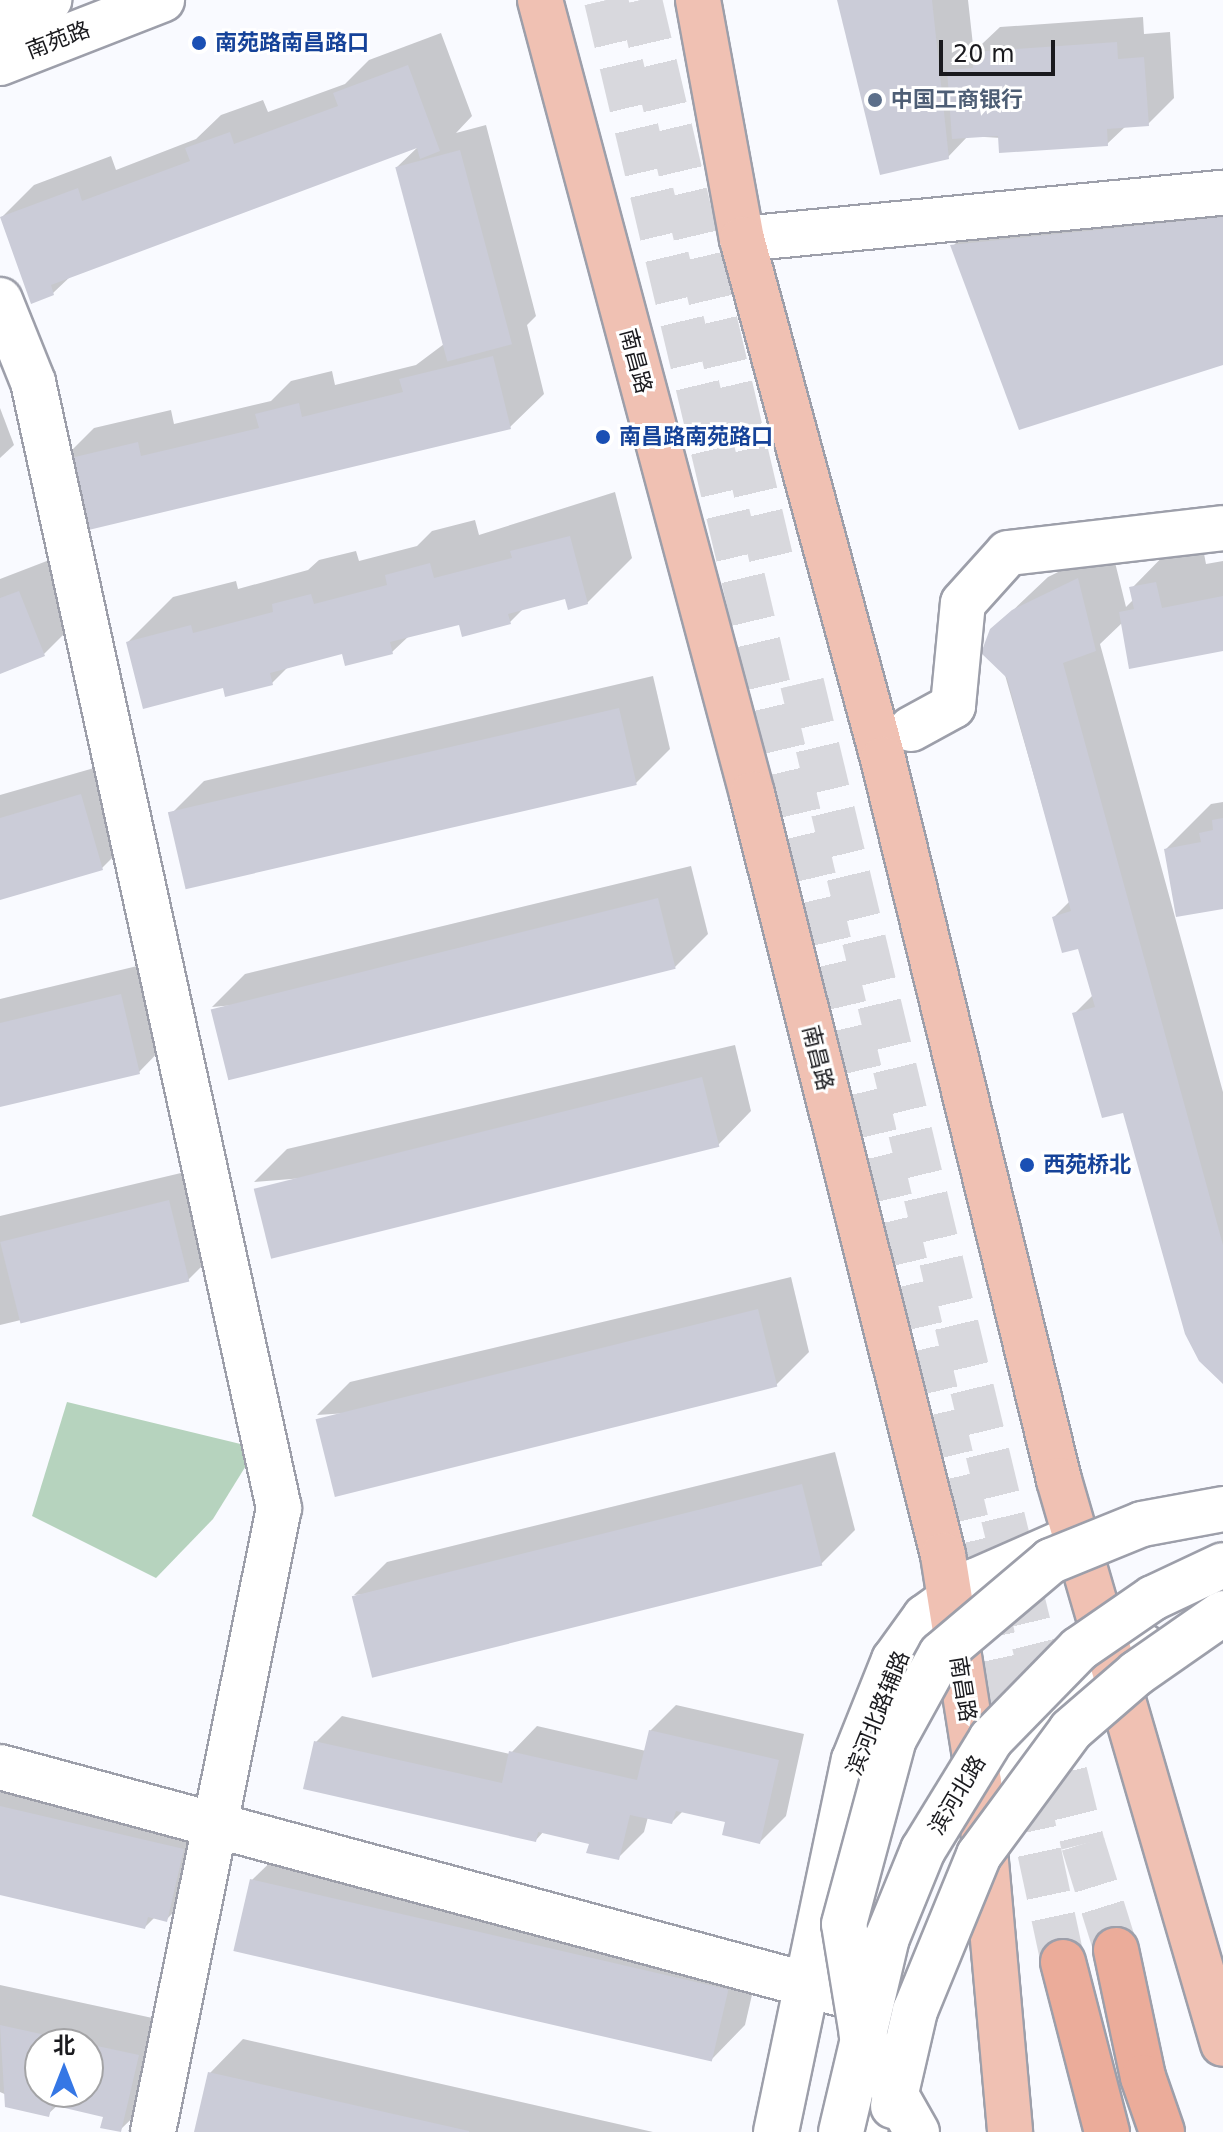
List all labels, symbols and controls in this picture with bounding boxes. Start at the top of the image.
street label: 南苑路 [22,16,94,64]
scale bar [943,24,1059,74]
place label: 南苑路南昌路口 [215,30,369,56]
marker: 南苑路南昌路口 [190,34,208,52]
text: 20 m [953,40,1015,68]
place label: 中国工商银行 [891,87,1023,113]
marker: 中国工商银行 [866,91,884,109]
street label: 南昌路 [615,326,657,396]
place label: 南昌路南苑路口 [619,424,773,450]
marker: 南昌路南苑路口 [594,428,612,446]
street label: 南昌路 [797,1023,839,1093]
place label: 西苑桥北 [1043,1152,1131,1178]
marker: 西苑桥北 [1018,1156,1036,1174]
street label: 滨河北路辅路 [841,1647,915,1779]
street label: 南昌路 [945,1654,981,1724]
street label: 滨河北路 [923,1750,991,1840]
north arrow [24,2028,104,2108]
text: 北 [53,2033,75,2058]

